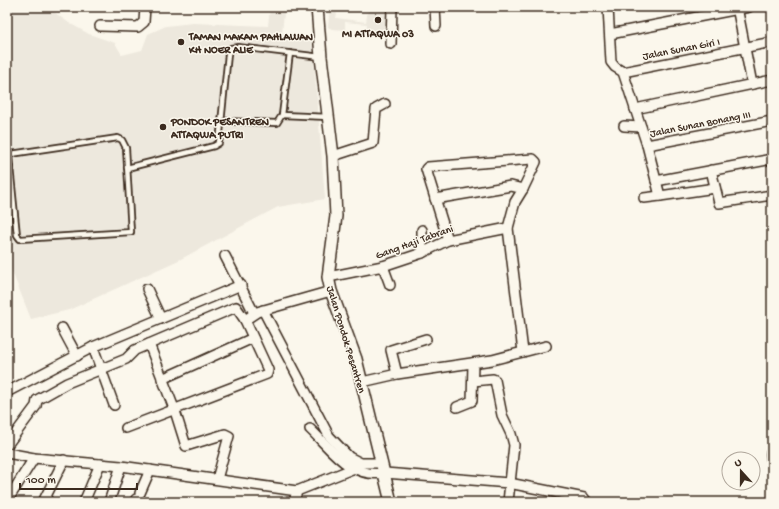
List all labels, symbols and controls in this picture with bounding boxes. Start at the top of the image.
marker: MI ATTAQWA 03 [373,15,383,25]
place label: MI ATTAQWA 03 [342,29,414,41]
place label: TAMAN MAKAM PAHLAWAN KH NOER ALIE [188,32,313,57]
marker: TAMAN MAKAM PAHLAWAN KH NOER ALIE [176,37,186,47]
street label: Jalan Sunan Giri I [642,37,721,63]
street label: Jalan Sunan Bonang III [649,109,752,141]
place label: PONDOK PESANTREN ATTAQWA PUTRI [170,117,269,142]
marker: PONDOK PESANTREN ATTAQWA PUTRI [158,122,168,132]
street label: Gang Haji Tabrani [374,223,455,262]
street label: Jalan Pondok Pesantren [323,285,367,395]
north arrow [721,451,761,491]
text: U [733,457,744,470]
scale bar [20,465,137,491]
text: 100 m [25,474,56,488]

